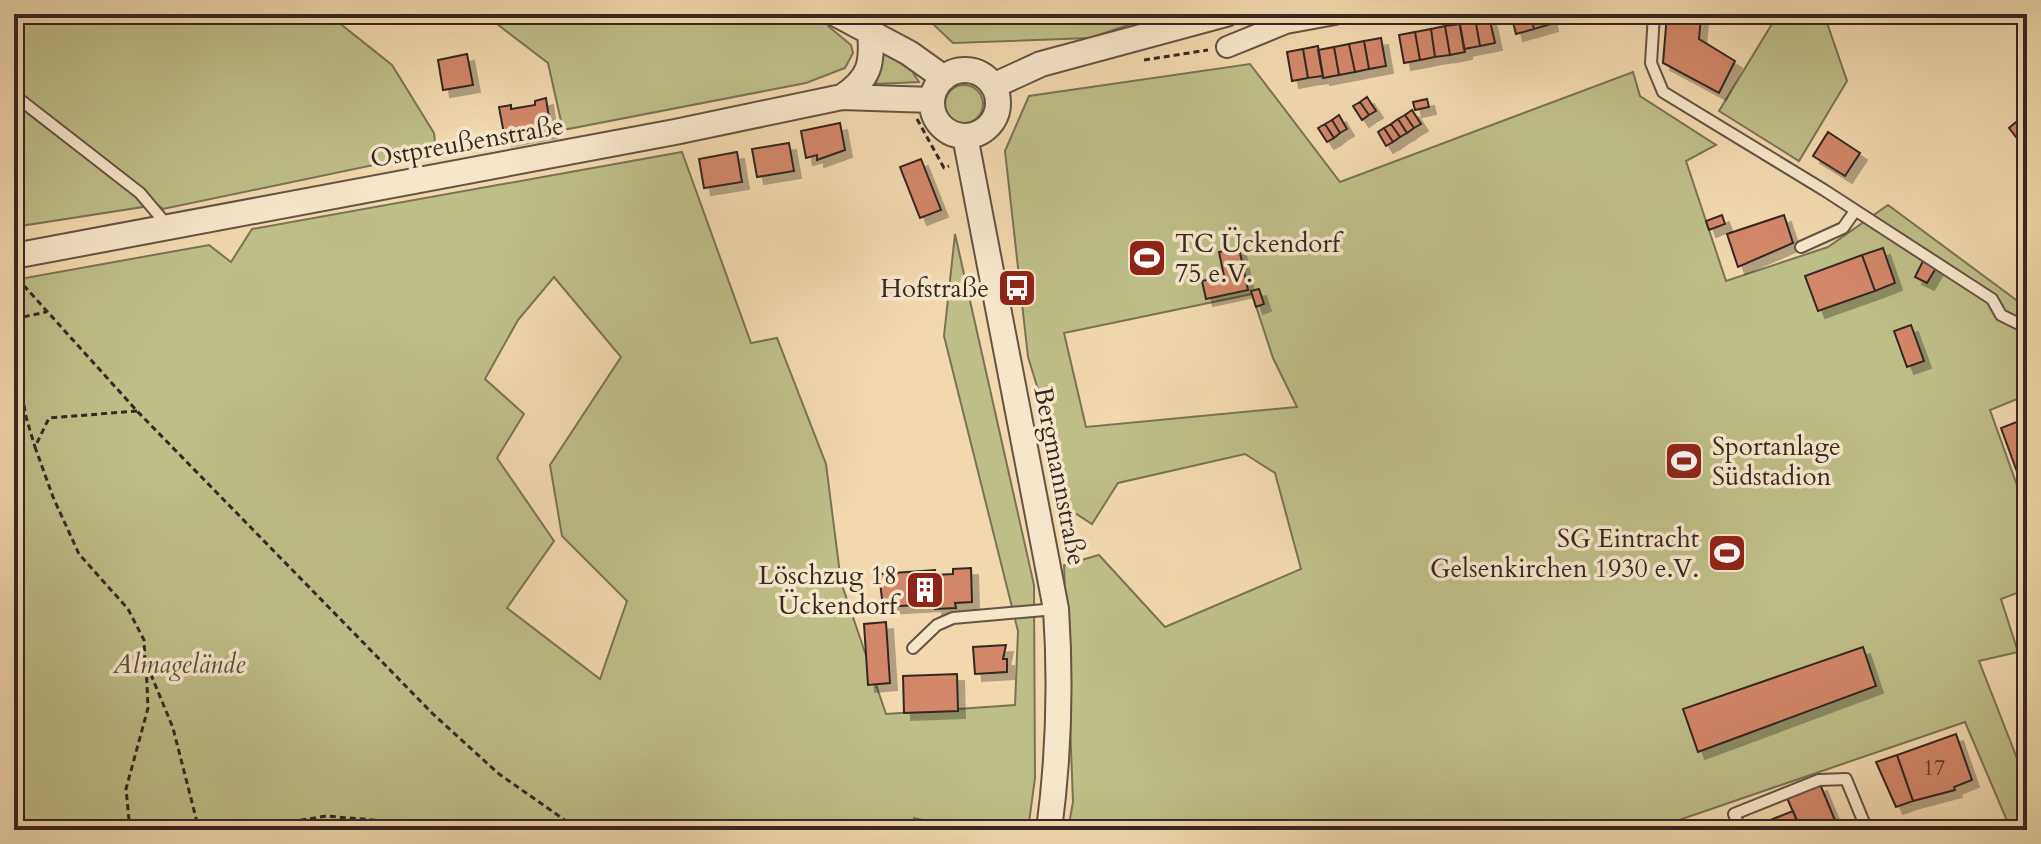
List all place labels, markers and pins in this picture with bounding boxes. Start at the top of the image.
place label: TC Ückendorf 75 e.V. [1175,226,1344,291]
sports icon: TC Ückendorf 75 e.V. [1126,237,1168,279]
bus stop icon: Hofstraße [996,267,1038,309]
place label: Hofstraße [880,271,989,306]
place label: Sportanlage Südstadion [1712,429,1841,494]
sports icon: Sportanlage Südstadion [1663,440,1705,482]
place label: SG Eintracht Gelsenkirchen 1930 e.V. [1430,521,1699,586]
sports icon: SG Eintracht Gelsenkirchen 1930 e.V. [1706,532,1748,574]
place label: Löschzug 18 Ückendorf [758,558,901,623]
building icon: Löschzug 18 Ückendorf [904,569,946,611]

